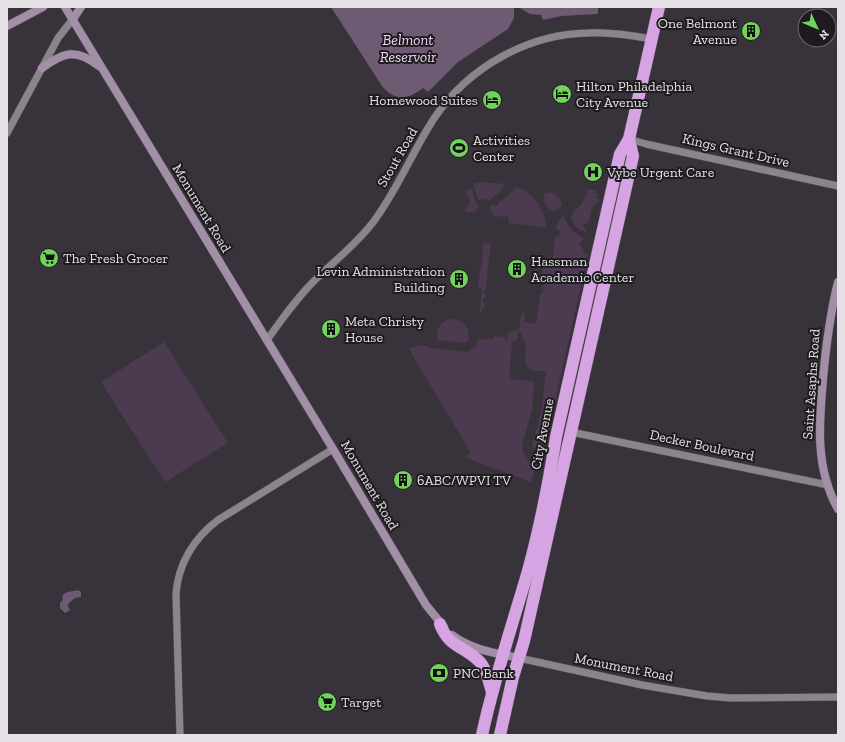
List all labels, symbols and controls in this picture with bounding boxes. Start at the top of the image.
north arrow [797,8,837,48]
place label: One Belmont Avenue [658,15,738,48]
building icon: One Belmont Avenue [740,20,762,42]
text: N [816,27,831,43]
water label: Belmont Reservoir [380,31,437,66]
place label: Hilton Philadelphia City Avenue [576,78,693,111]
hotel icon: Hilton Philadelphia City Avenue [551,83,573,105]
hotel icon: Homewood Suites [481,89,503,111]
place label: Homewood Suites [369,92,478,109]
street label: Stout Road [374,124,421,190]
street label: Kings Grant Drive [681,130,792,171]
place label: Activities Center [473,132,530,165]
sports icon: Activities Center [448,137,470,159]
street label: Monument Road [168,161,235,256]
hospital icon: Vybe Urgent Care [582,161,604,183]
place label: Vybe Urgent Care [606,164,715,181]
supermarket icon: The Fresh Grocer [38,247,60,269]
place label: The Fresh Grocer [63,250,168,267]
place label: Hassman Academic Center [531,253,634,286]
building icon: Hassman Academic Center [506,258,528,280]
place label: Levin Administration Building [316,263,445,296]
building icon: Levin Administration Building [448,268,470,290]
place label: Meta Christy House [345,313,425,346]
building icon: Meta Christy House [320,318,342,340]
street label: Saint Asaphs Road [799,328,824,440]
street label: City Avenue [527,397,558,471]
street label: Decker Boulevard [648,426,756,465]
street label: Monument Road [337,438,402,533]
building icon: 6ABC/WPVI TV [392,469,414,491]
place label: 6ABC/WPVI TV [417,472,512,489]
street label: Monument Road [573,650,675,685]
bank icon: PNC Bank [428,662,450,684]
place label: PNC Bank [453,665,515,682]
supermarket icon: Target [316,691,338,713]
place label: Target [341,694,382,711]

